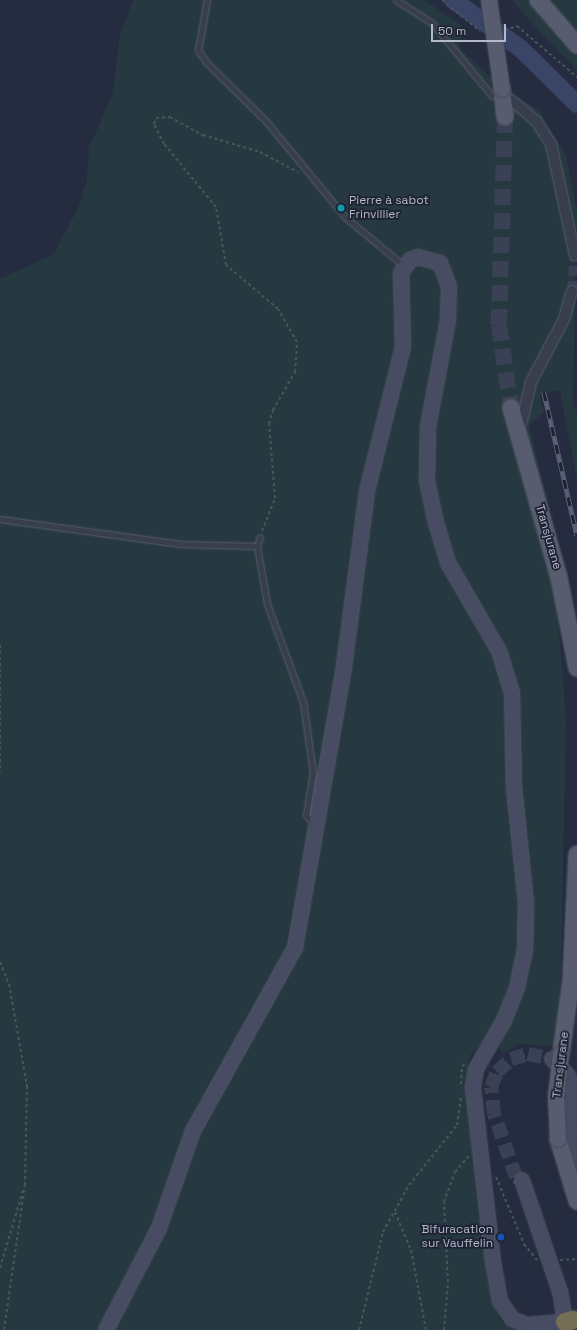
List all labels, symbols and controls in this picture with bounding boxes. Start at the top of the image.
scale bar [433,16,508,42]
text: 50 m [438,23,466,39]
place label: Pierre à sabot Frinvillier [349,194,429,222]
marker: Pierre à sabot Frinvillier [336,203,346,213]
street label: Transjurane [532,503,564,571]
street label: Transjurane [550,1031,572,1099]
place label: Bifuracation sur Vauffelin [421,1223,493,1251]
marker: Bifuracation sur Vauffelin [496,1232,506,1242]

